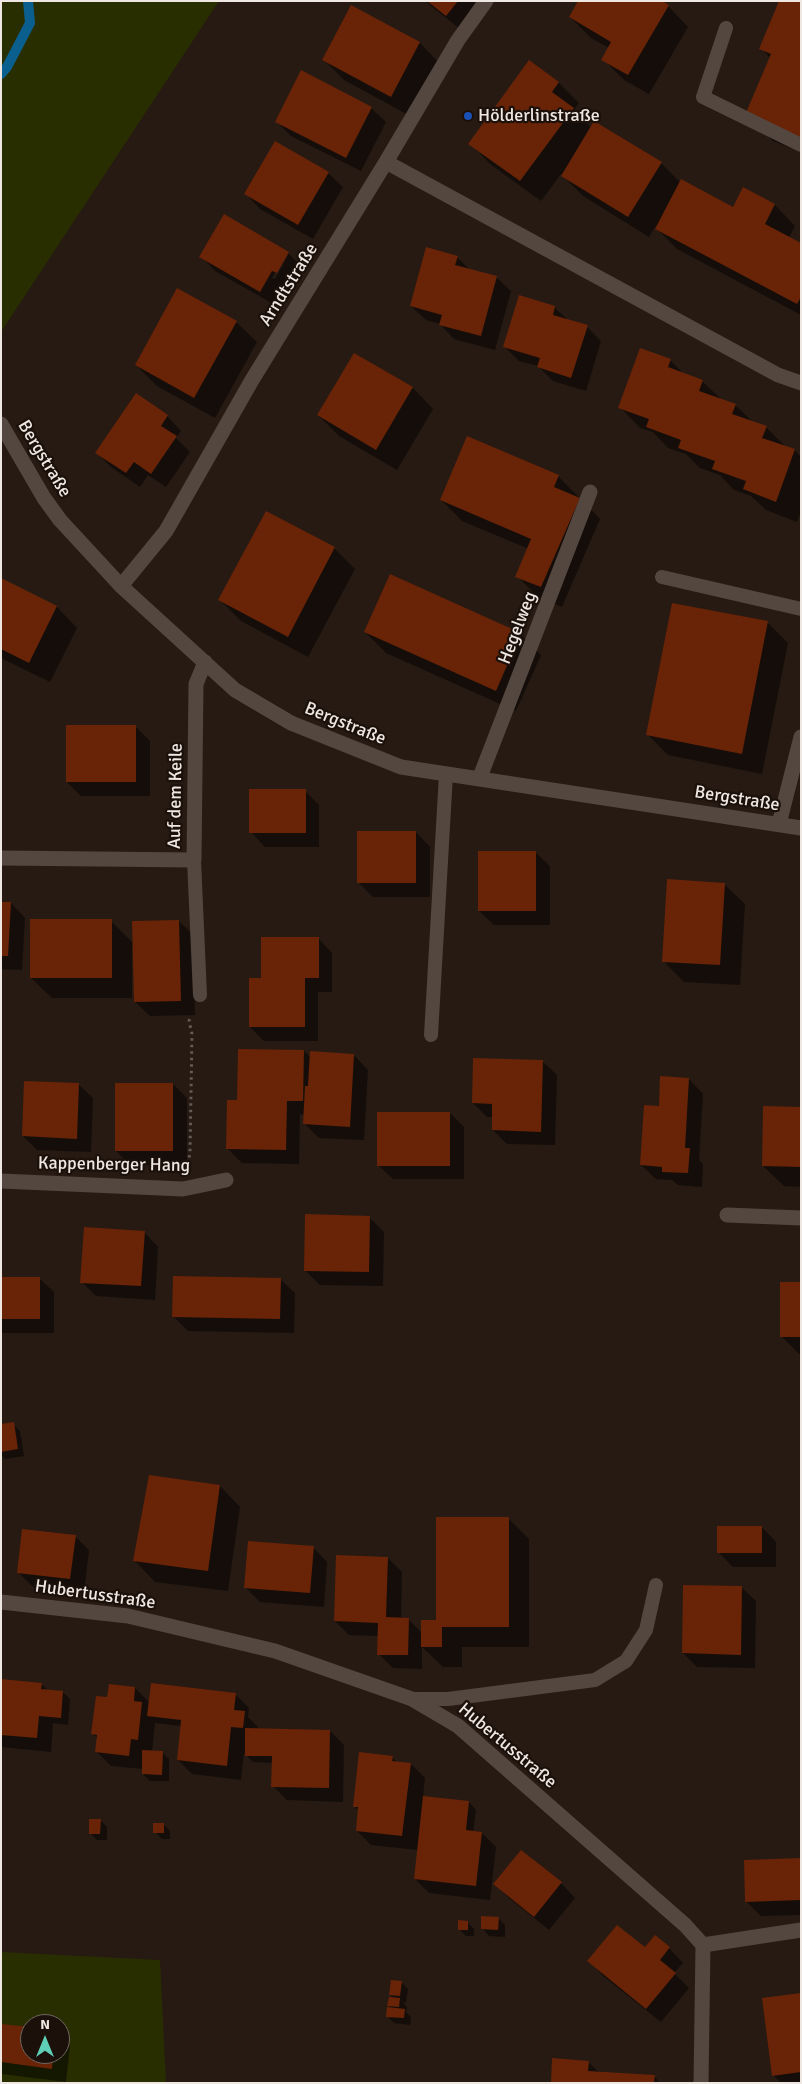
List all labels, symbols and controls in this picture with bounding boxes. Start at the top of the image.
place label: Hölderlinstraße [478,105,600,127]
marker: Hölderlinstraße [462,110,474,122]
street label: Arndtstraße [255,240,323,330]
street label: Bergstraße [13,417,75,501]
street label: Hegelweg [494,589,542,667]
street label: Bergstraße [301,698,389,750]
street label: Auf dem Keile [164,743,188,849]
street label: Bergstraße [693,782,781,816]
street label: Kappenberger Hang [38,1153,190,1177]
street label: Hubertusstraße [33,1576,157,1614]
street label: Hubertusstraße [453,1699,561,1793]
north arrow [20,2014,70,2064]
text: N [40,2016,50,2033]

